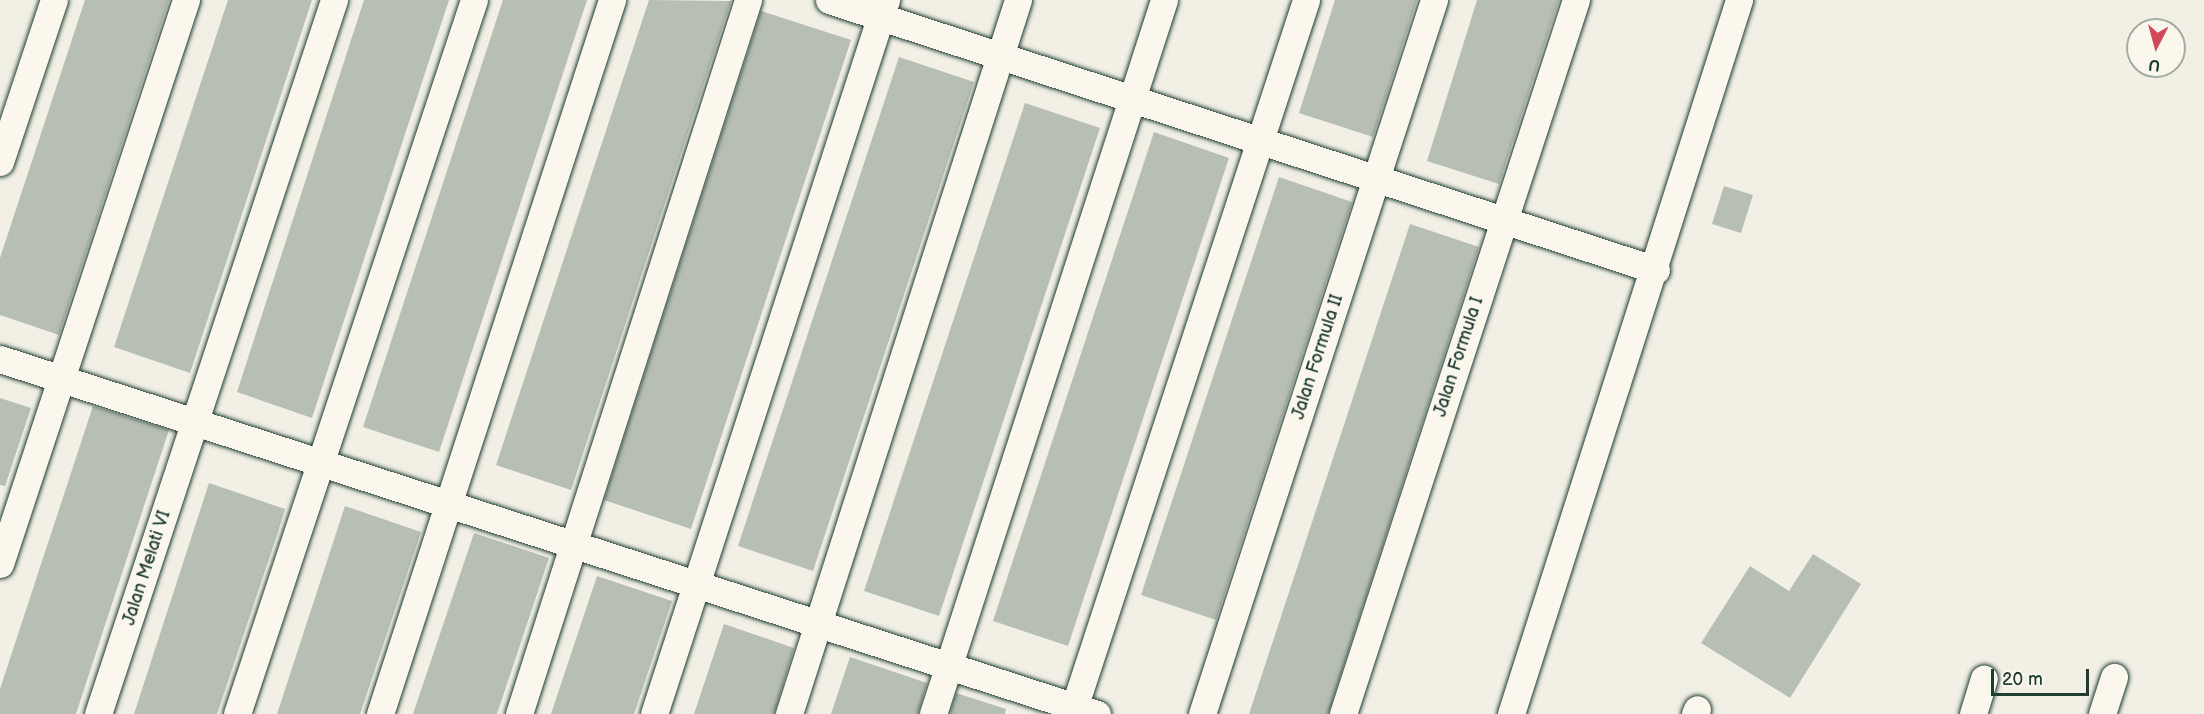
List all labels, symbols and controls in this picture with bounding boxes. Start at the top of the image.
north arrow [2126,18,2186,78]
text: U [2148,54,2161,74]
street label: Jalan Formula II [1288,292,1348,422]
street label: Jalan Formula I [1429,294,1489,420]
street label: Jalan Melati VI [118,508,176,628]
scale bar [1994,657,2092,695]
text: 20 m [2002,669,2043,690]

